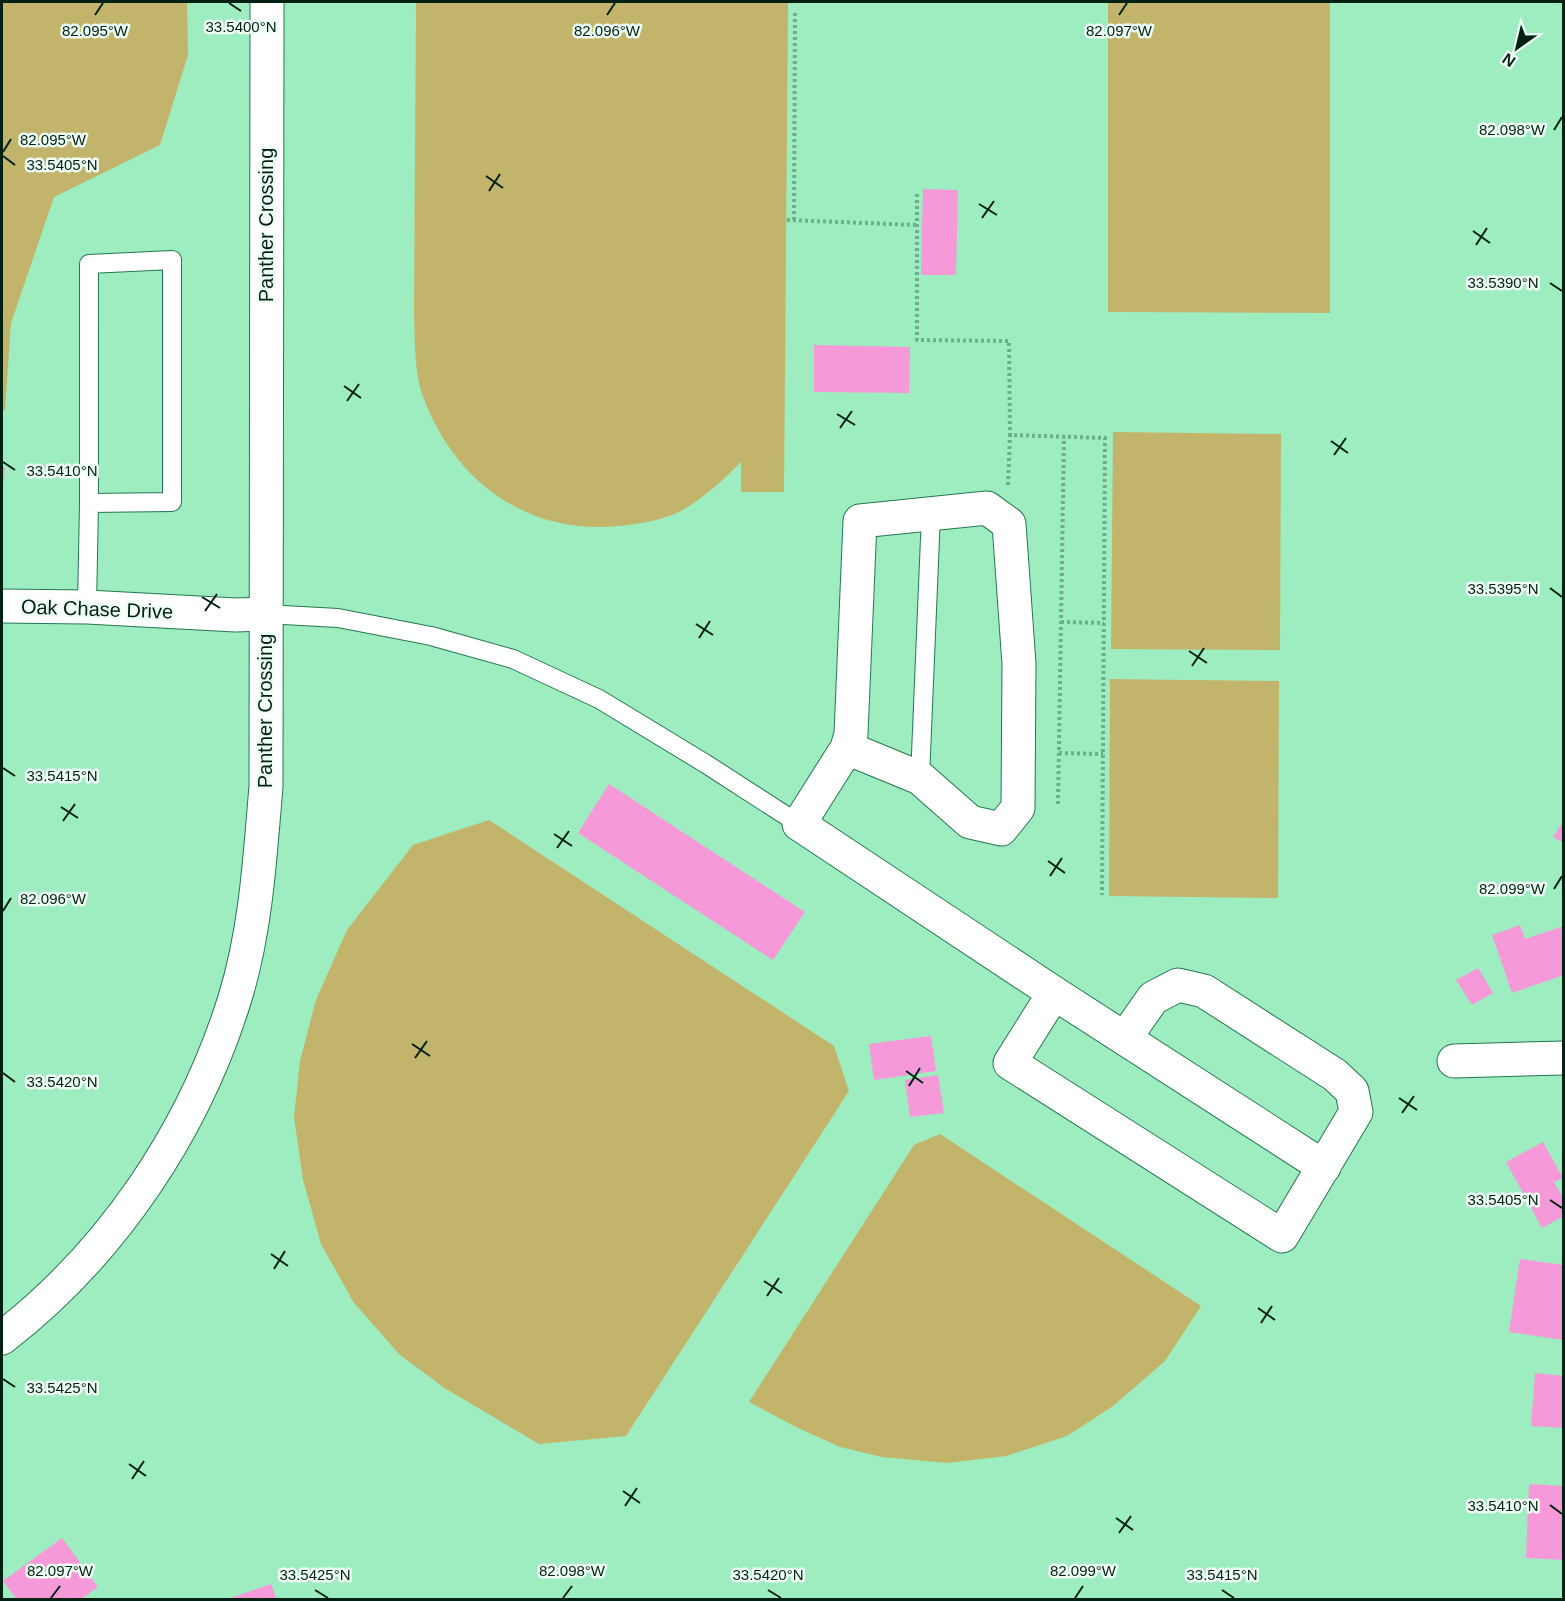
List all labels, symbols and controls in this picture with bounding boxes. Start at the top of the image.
text: 33.5400°N [205,18,277,35]
north arrow [1487,18,1547,78]
text: 82.095°W [62,22,129,39]
text: 82.096°W [574,22,641,39]
text: 82.097°W [1086,22,1153,39]
text: N [1499,50,1518,70]
text: 82.098°W [1479,121,1546,138]
text: 82.095°W [20,131,87,148]
street label: Panther Crossing [255,148,277,302]
text: 33.5405°N [26,156,98,173]
text: 33.5390°N [1467,274,1539,291]
text: 33.5410°N [26,462,98,479]
text: 33.5395°N [1467,580,1539,597]
street label: Oak Chase Drive [21,595,173,623]
street label: Panther Crossing [254,634,276,788]
text: 33.5415°N [26,767,98,784]
text: 82.099°W [1479,880,1546,897]
text: 82.096°W [20,890,87,907]
text: 33.5420°N [26,1073,98,1090]
text: 33.5405°N [1467,1191,1539,1208]
text: 33.5425°N [26,1379,98,1396]
text: 33.5410°N [1467,1497,1539,1514]
text: 82.097°W [27,1562,94,1579]
text: 82.098°W [539,1562,606,1579]
text: 82.099°W [1050,1562,1117,1579]
text: 33.5425°N [279,1566,351,1583]
text: 33.5420°N [732,1566,804,1583]
text: 33.5415°N [1186,1566,1258,1583]

